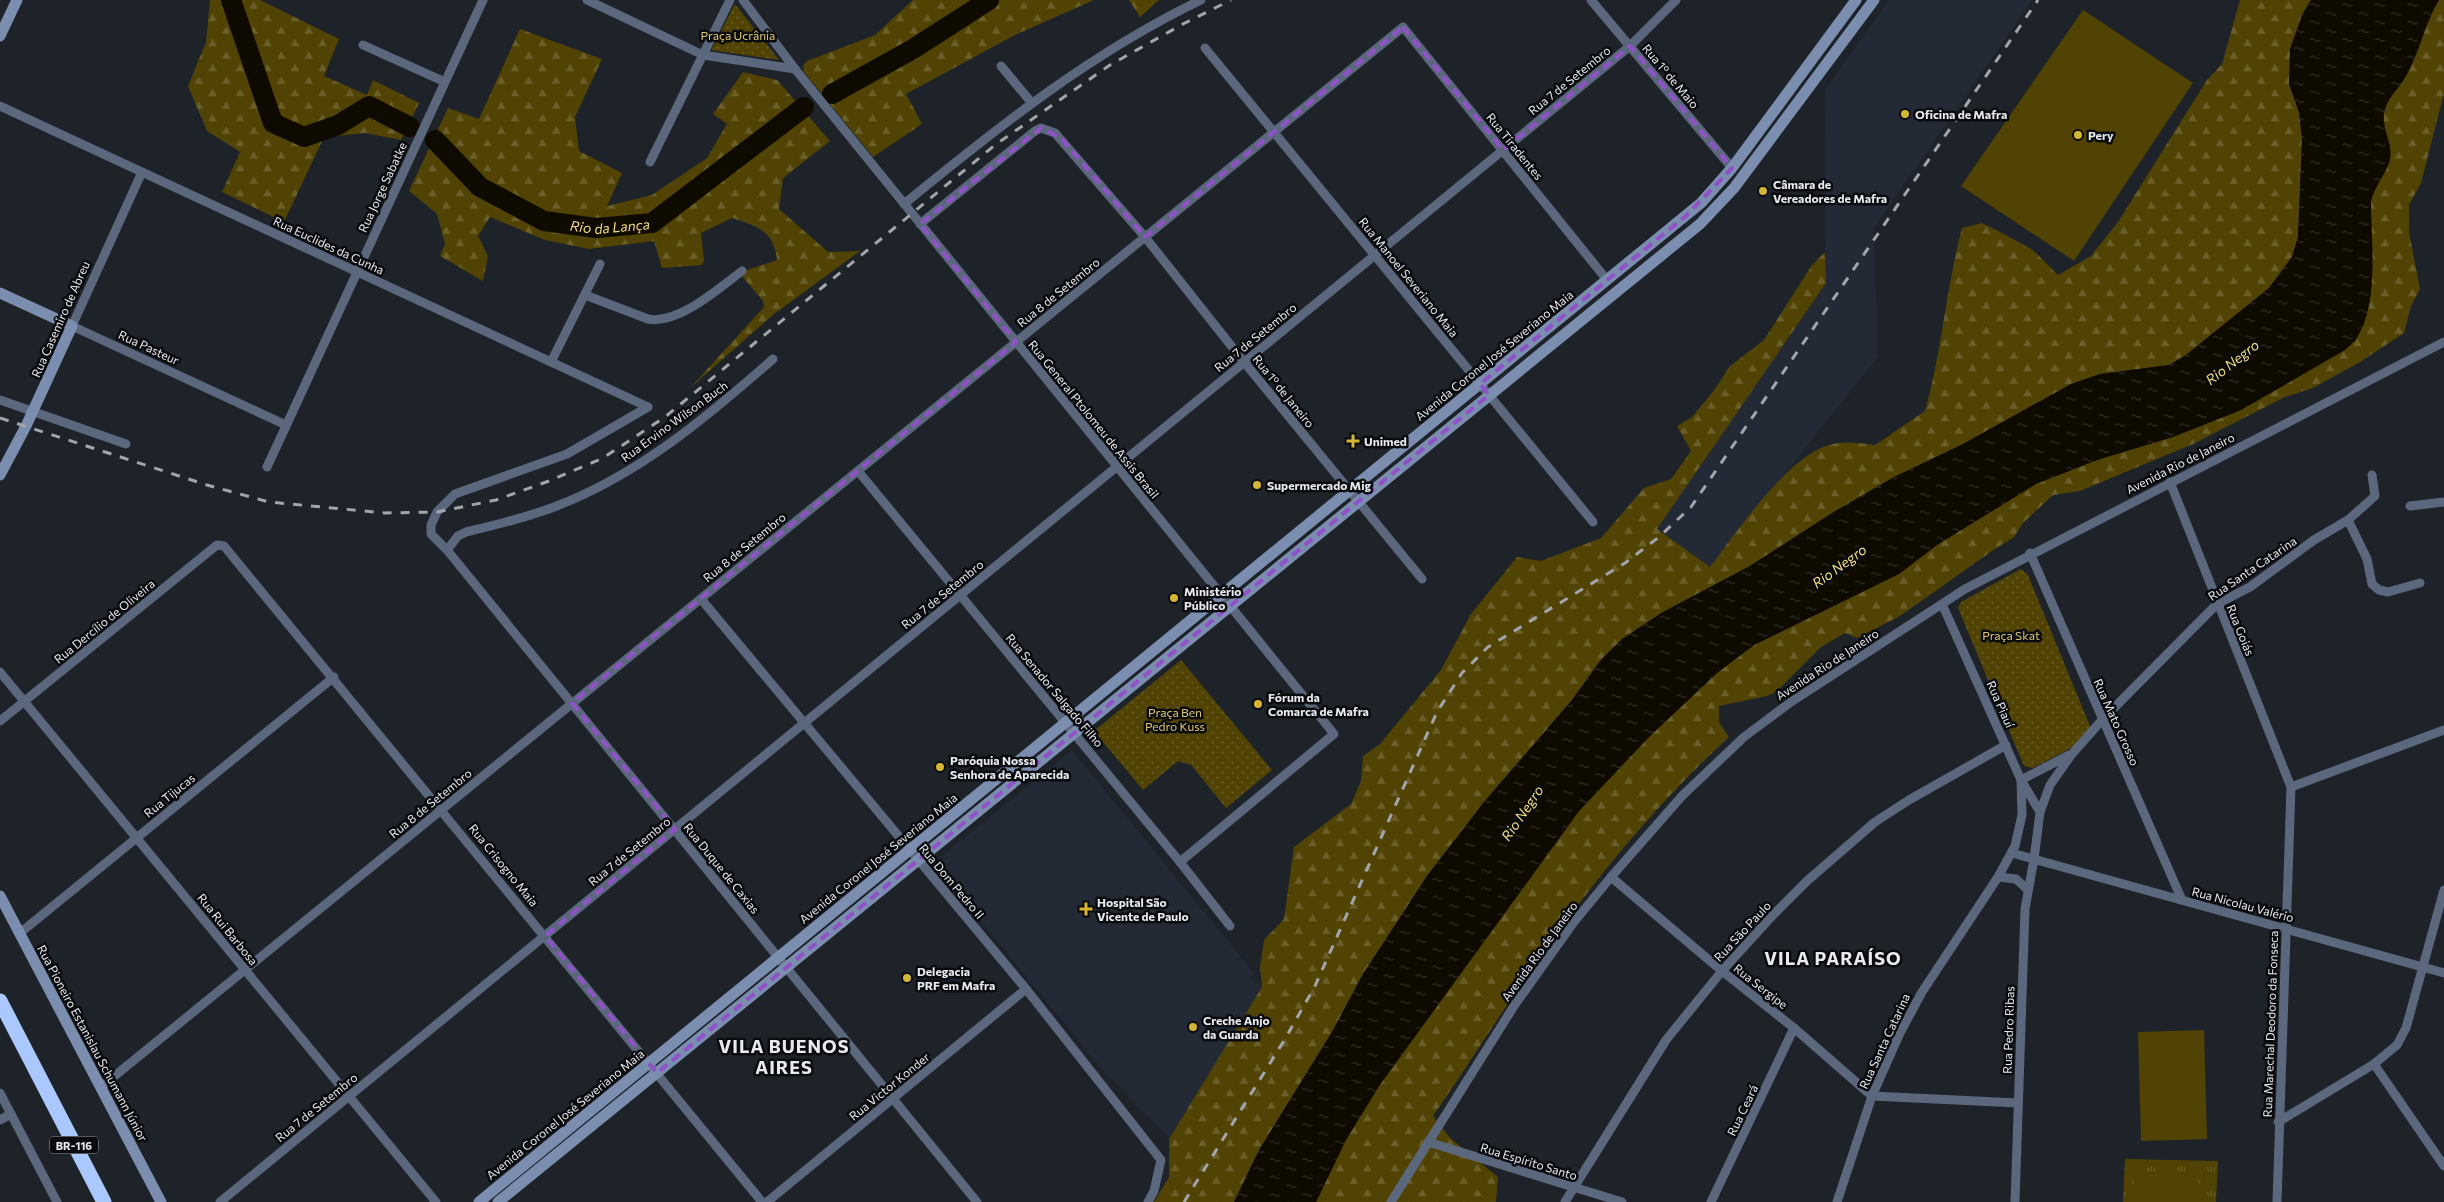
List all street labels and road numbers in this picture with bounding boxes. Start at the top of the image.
street label: Rua 1º de Maio [1640,41,1702,111]
street label: Rua 7 de Setembro [1525,43,1613,117]
street label: Rua Tiradentes [1484,110,1546,182]
street label: Rua Jorge Sabatke [355,140,410,235]
street label: Rua Euclides da Cunha [271,213,387,277]
street label: Rua Manoel Severiano Maia [1356,214,1462,340]
street label: Rua 8 de Setembro [1014,254,1102,330]
street label: Rua Casemiro de Abreu [28,259,92,379]
street label: Avenida Coronel José Severiano Maia [1412,287,1576,424]
street label: Rua 7 de Setembro [1211,300,1299,374]
street label: Rua Pasteur [117,327,182,367]
street label: Rua General Ptolomeu de Assis Brasil [1026,337,1162,501]
street label: Rua 1º de Janeiro [1250,352,1318,431]
street label: Rua Ervino Wilson Buch [618,378,730,464]
street label: Avenida Rio de Janeiro [2124,430,2237,497]
street label: Rua 8 de Setembro [700,509,788,585]
street label: Rua Santa Catarina [2205,533,2299,603]
street label: Rua 7 de Setembro [898,557,986,631]
street label: Rua Dercílio de Oliveira [51,576,157,666]
street label: Rua Goiás [2224,602,2258,658]
street label: Avenida Rio de Janeiro [1773,626,1881,703]
street label: Rua Senador Salgado Filho [1004,631,1106,749]
street label: Rua Mato Grosso [2092,676,2142,768]
street label: Rua Piauí [1984,678,2018,730]
street label: Rua 8 de Setembro [386,765,474,841]
street label: Rua Tijucas [141,770,197,820]
street label: Avenida Coronel José Severiano Maia [796,790,960,927]
street label: Rua 7 de Setembro [585,814,673,888]
street label: Rua Duque de Caxias [681,820,763,916]
street label: Rua Crisogno Maia [467,821,541,909]
street label: Rua Dom Pedro II [917,841,987,921]
street label: Rua Nicolau Valério [2190,884,2296,924]
street label: Rua Rui Barbosa [195,890,261,968]
street label: Rua São Paulo [1711,898,1773,964]
street label: Avenida Rio de Janeiro [1498,899,1581,1004]
street label: Rua Marechal Deodoro da Fonseca [2260,930,2280,1118]
street label: Rua Pioneiro Estanislau Schumann Júnior [34,942,151,1144]
street label: Rua Sergipe [1731,961,1791,1011]
street label: Rua Pedro Ribas [1999,986,2017,1074]
street label: Rua Santa Catarina [1856,991,1912,1091]
street label: Avenida Coronel José Severiano Maia [483,1046,647,1183]
street label: Rua Victor Konder [846,1049,932,1123]
street label: Rua 7 de Setembro [272,1070,360,1144]
street label: Rua Ceará [1724,1082,1760,1138]
road number: BR-116 [50,1136,98,1154]
street label: Rua Espírito Santo [1479,1140,1579,1182]

